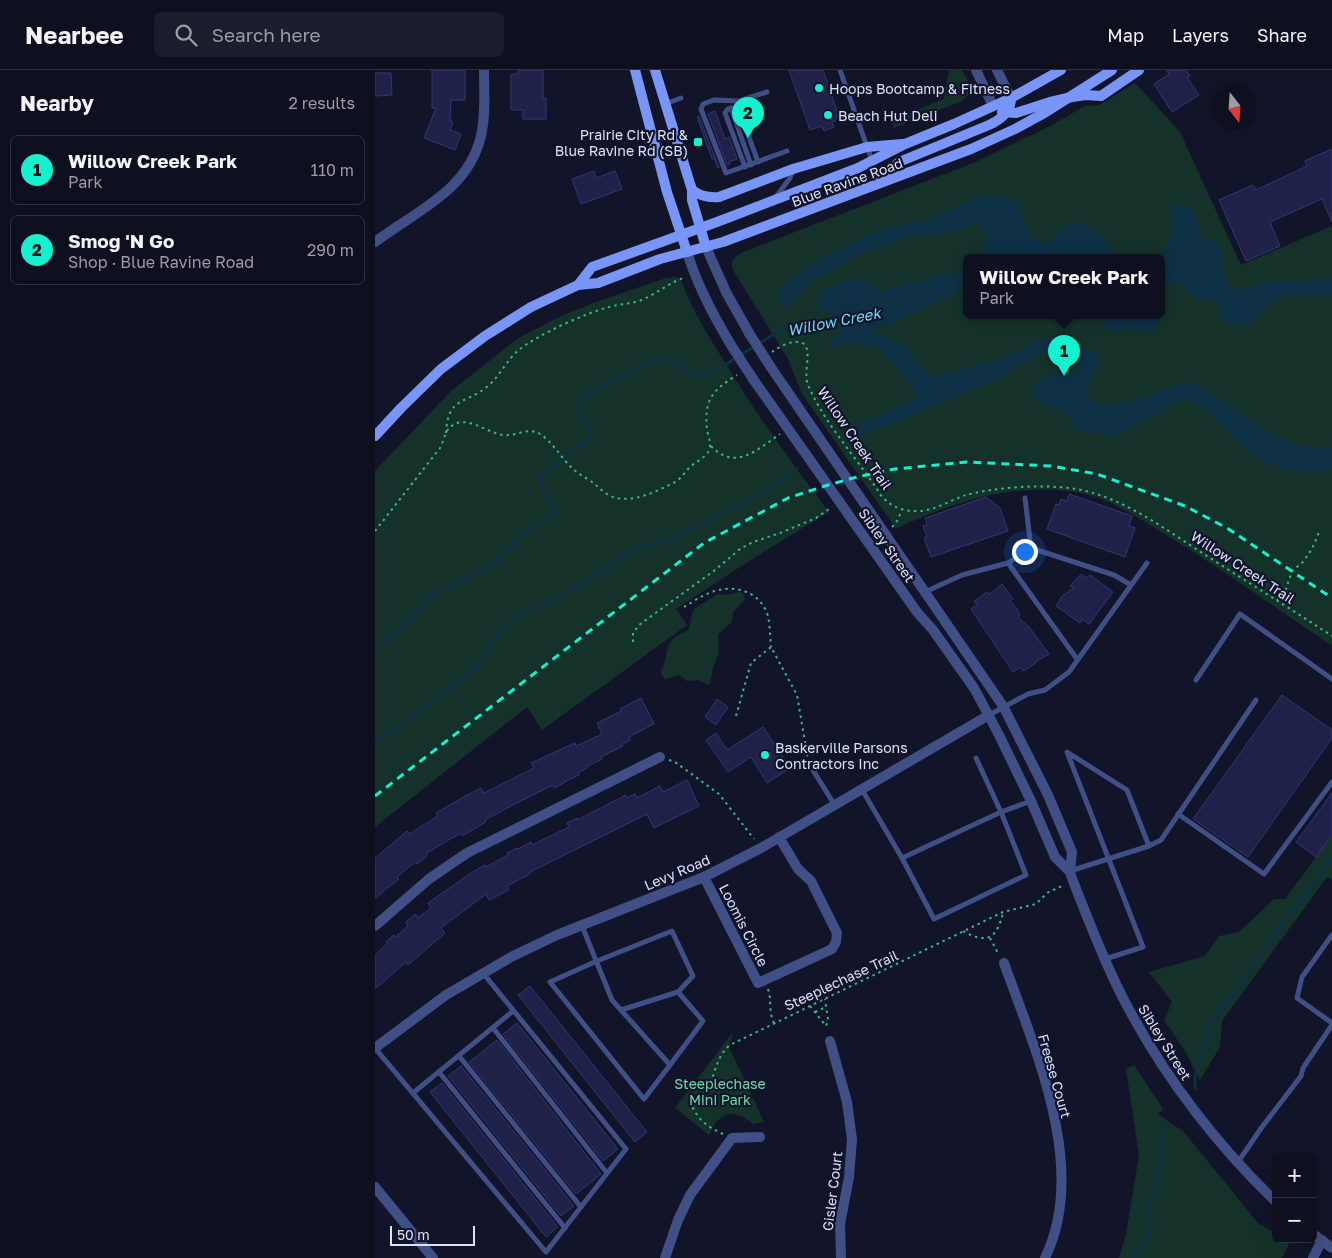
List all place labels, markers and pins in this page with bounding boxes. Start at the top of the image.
place label: Hoops Bootcamp & Fitness [829,80,1010,97]
marker: Hoops Bootcamp & Fitness [813,82,825,94]
pin: 2 [732,97,764,138]
place label: Beach Hut Deli [838,107,938,124]
marker: Beach Hut Deli [822,109,834,121]
place label: Prairie City Rd & Blue Ravine Rd (SB) [555,126,689,159]
marker: Prairie City Rd & Blue Ravine Rd (SB) [692,136,704,148]
pin: 1 [1048,335,1080,376]
place label: Baskerville Parsons Contractors Inc [775,739,908,772]
marker: Baskerville Parsons Contractors Inc [759,749,771,761]

